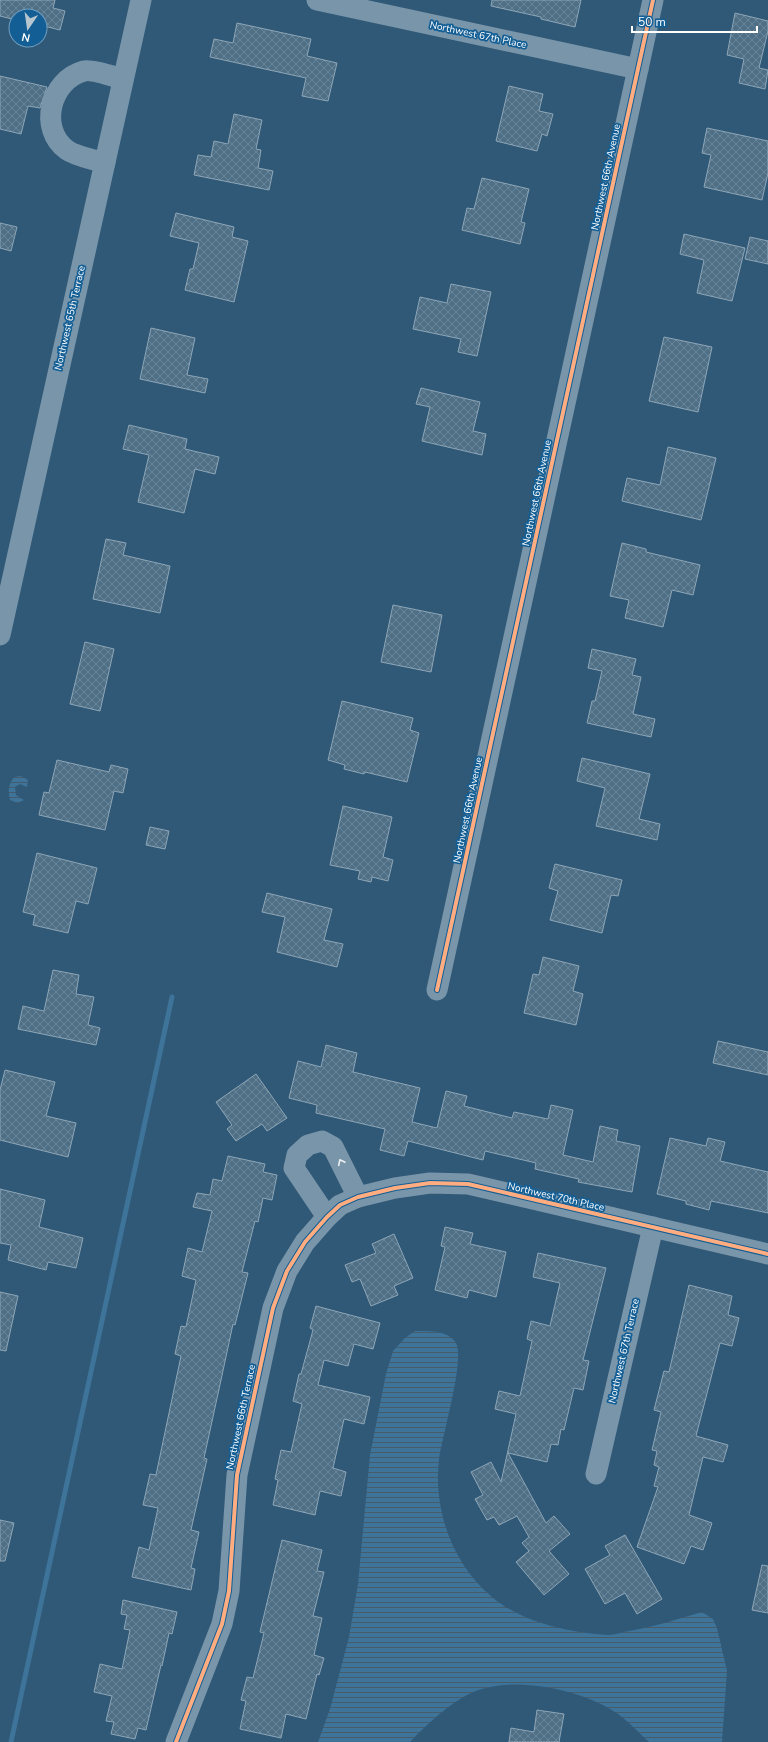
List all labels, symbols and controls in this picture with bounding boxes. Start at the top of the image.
north arrow [8,8,48,48]
scale bar [632,8,757,34]
text: 50 m [638,14,666,30]
street label: Northwest 67th Place [428,18,528,52]
text: N [20,29,32,45]
street label: Northwest 66th Avenue [588,123,624,231]
street label: Northwest 65th Terrace [51,264,89,372]
street label: Northwest 66th Avenue [519,439,555,547]
street label: Northwest 66th Avenue [450,756,486,864]
one-way arrow [338,1159,346,1167]
street label: Northwest 70th Place [506,1179,606,1215]
street label: Northwest 67th Terrace [605,1297,643,1405]
street label: Northwest 66th Terrace [223,1363,259,1471]

